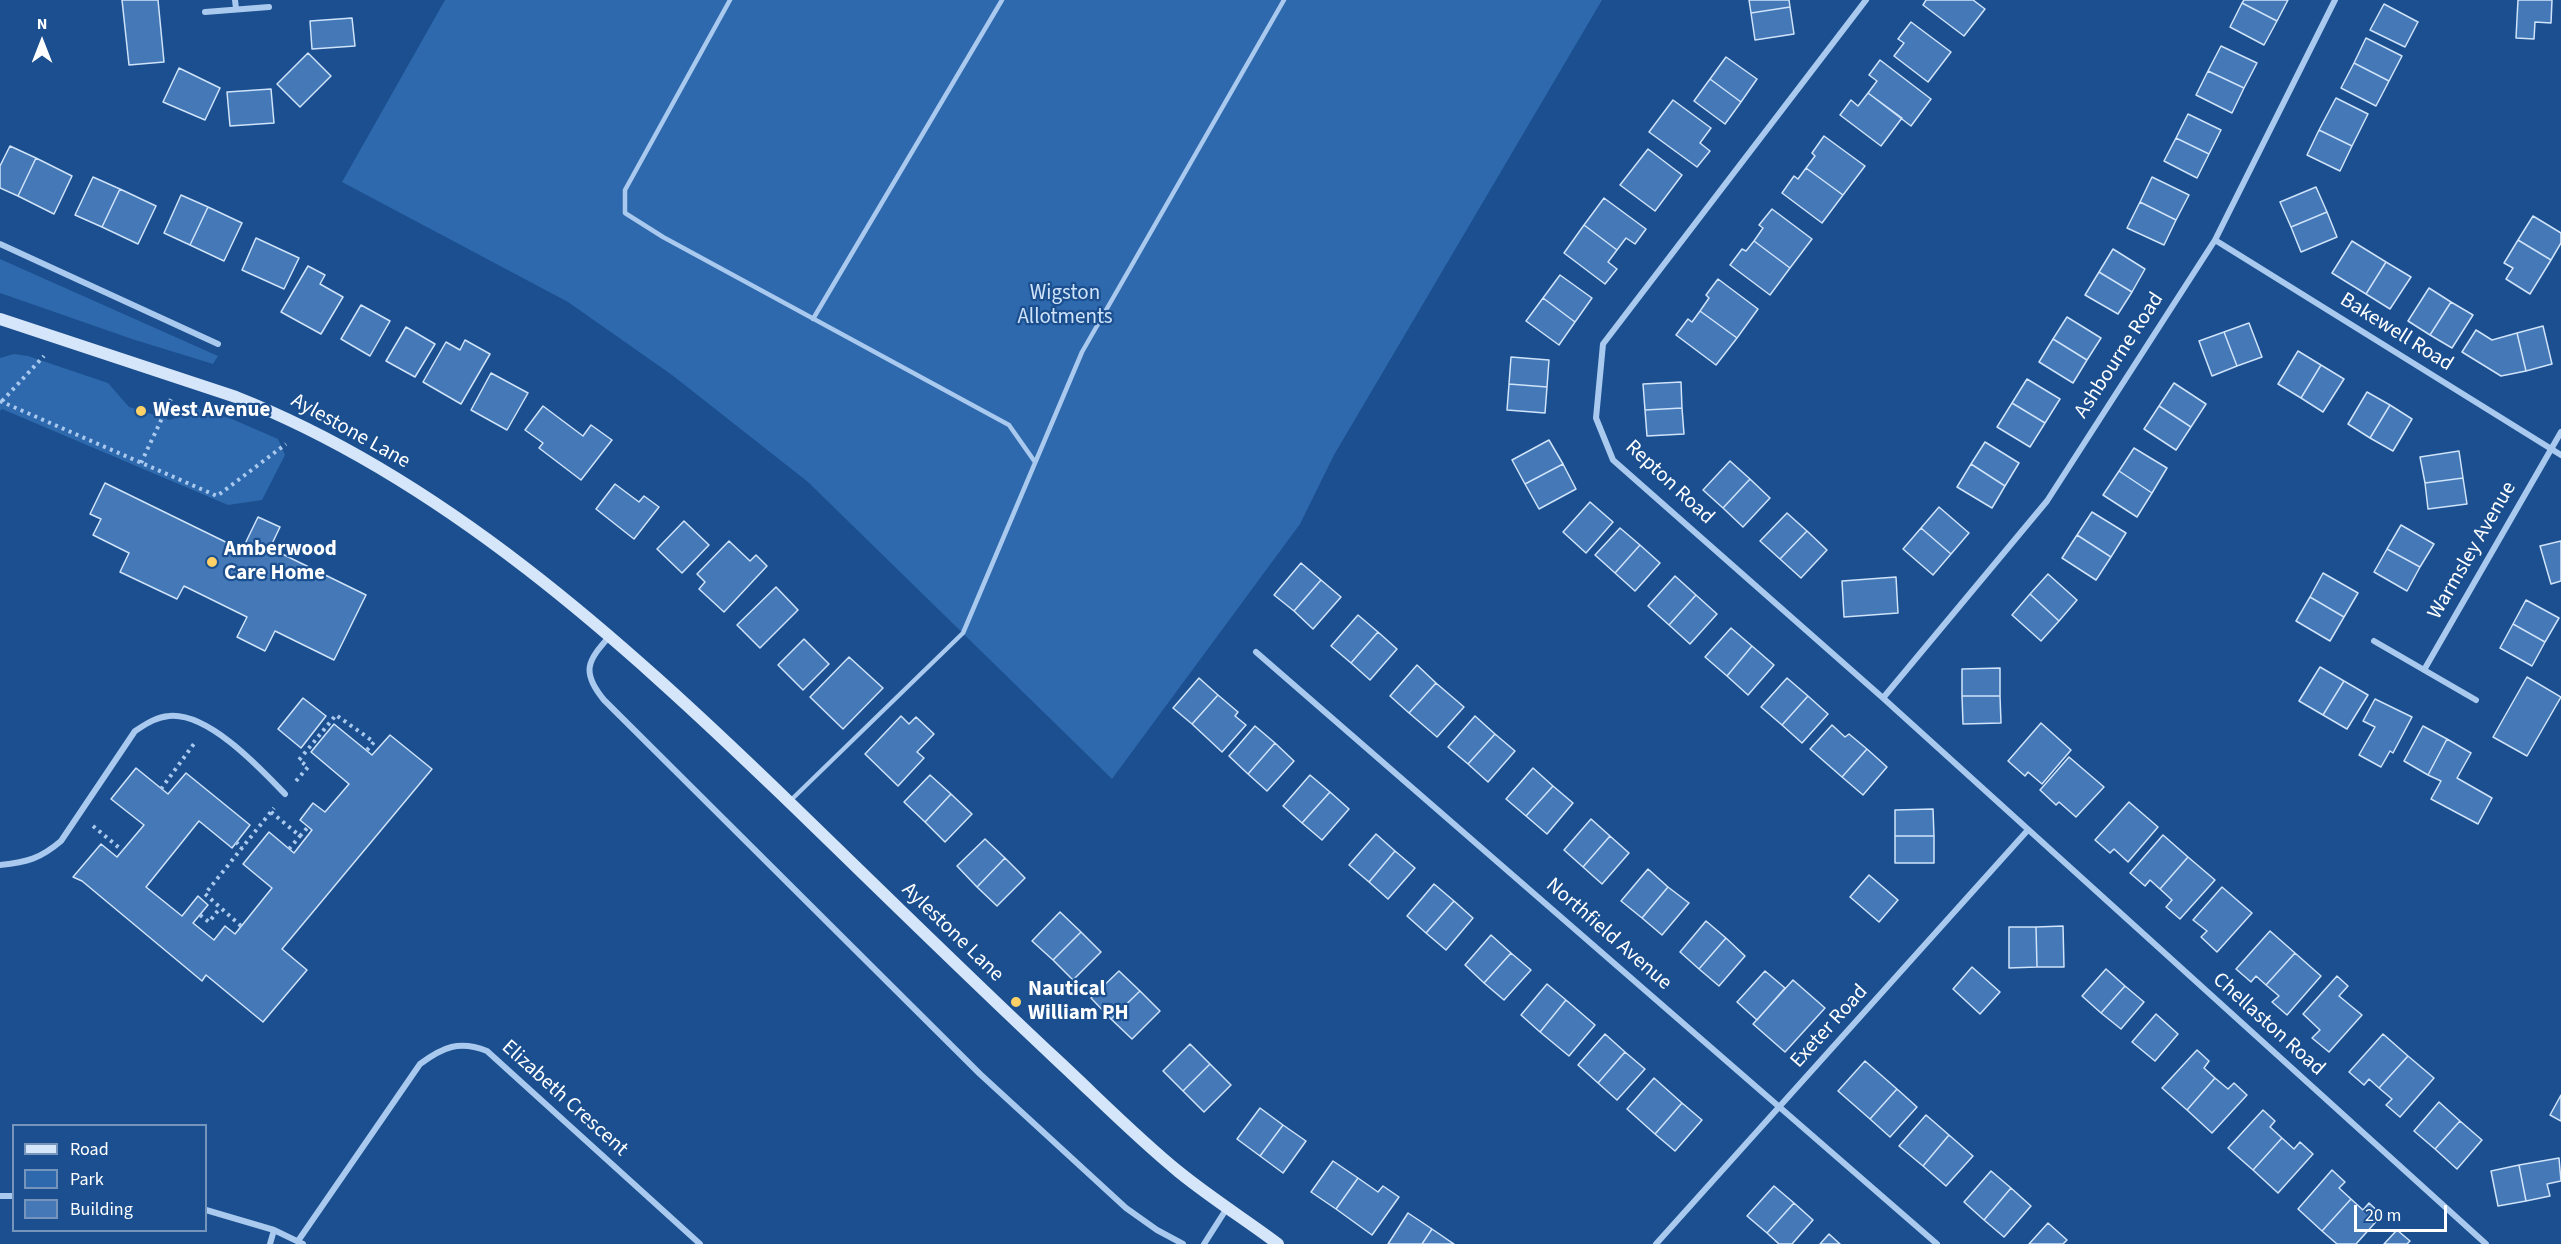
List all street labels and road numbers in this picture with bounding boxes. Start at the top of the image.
street label: Ashbourne Road [2070,288,2170,424]
street label: Bakewell Road [2335,288,2457,378]
street label: Aylestone Lane [286,389,414,475]
street label: Repton Road [1619,435,1719,531]
street label: Warmsley Avenue [2423,478,2523,624]
street label: Northfield Avenue [1540,874,1676,996]
street label: Aylestone Lane [896,878,1008,988]
street label: Chellaston Road [2207,968,2329,1082]
street label: Exeter Road [1786,980,1874,1074]
street label: Elizabeth Crescent [496,1036,632,1162]

